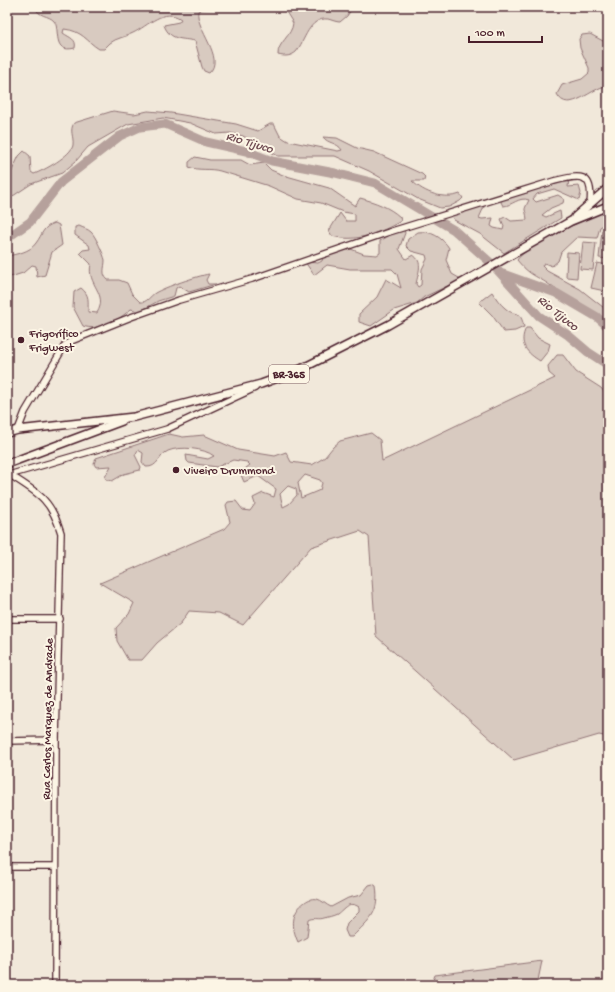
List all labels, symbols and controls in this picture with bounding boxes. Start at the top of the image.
scale bar [469,18,542,44]
text: 100 m [474,27,505,41]
water label: Rio Tijuco [224,129,276,158]
water label: Rio Tijuco [534,293,582,336]
place label: Frigorífico Frigwest [28,328,78,356]
marker: Frigorífico Frigwest [16,335,26,345]
road number: BR-365 [269,365,309,383]
marker: Viveiro Drummond [171,465,181,475]
place label: Viveiro Drummond [183,465,275,479]
street label: Rua Carlos Marquez de Andrade [41,637,57,800]

